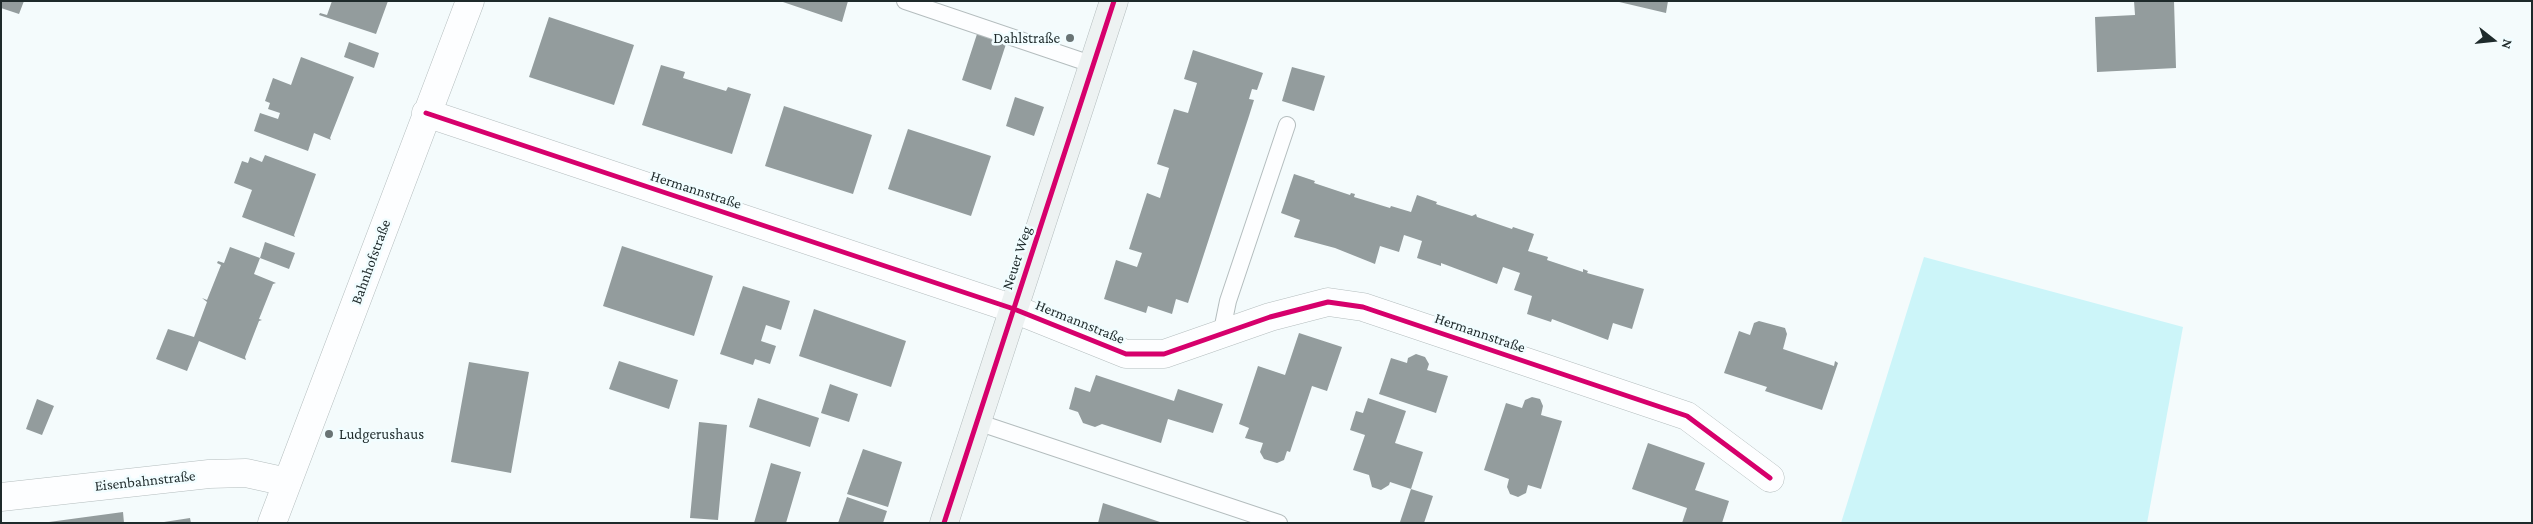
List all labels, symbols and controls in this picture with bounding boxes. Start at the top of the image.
north arrow [2468,15,2518,65]
place label: Dahlstraße [993,29,1060,47]
marker: Dahlstraße [1064,32,1076,44]
text: N [2498,37,2516,51]
street label: Hermannstraße [648,167,744,213]
street label: Bahnhofstraße [347,217,395,307]
street label: Neuer Weg [998,224,1036,292]
street label: Hermannstraße [1033,296,1127,348]
street label: Hermannstraße [1432,309,1528,357]
place label: Ludgerushaus [339,425,424,443]
marker: Ludgerushaus [323,428,335,440]
street label: Eisenbahnstraße [94,467,196,495]

